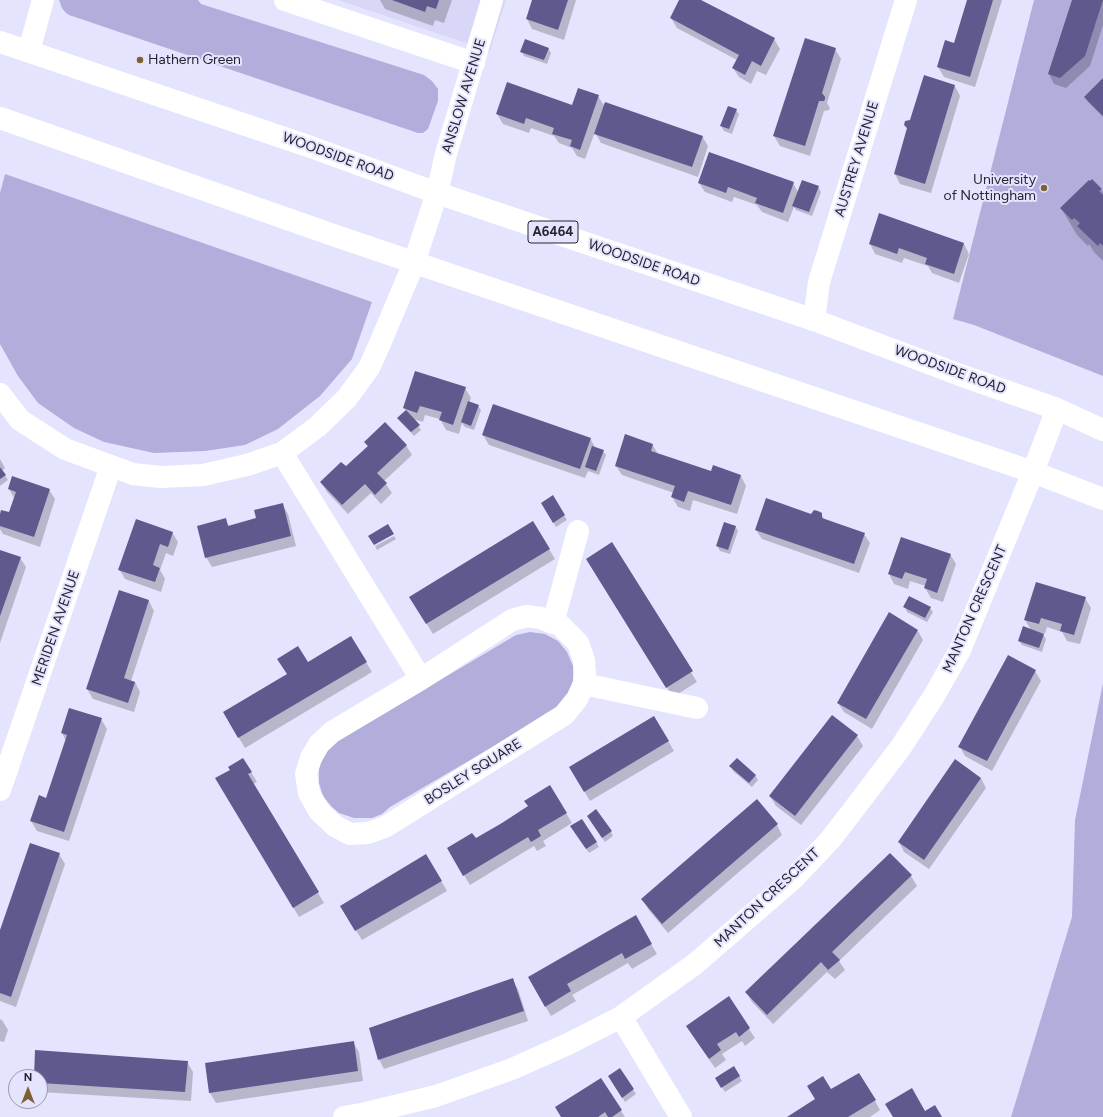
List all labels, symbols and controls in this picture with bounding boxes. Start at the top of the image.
street label: ANSLOW AVENUE [439,36,489,156]
place label: Hathern Green [148,52,241,68]
marker: Hathern Green [135,55,145,65]
street label: AUSTREY AVENUE [831,99,883,219]
street label: WOODSIDE ROAD [280,129,396,185]
place label: University of Nottingham [944,172,1036,204]
marker: University of Nottingham [1039,183,1049,193]
road number: A6464 [528,221,578,243]
street label: WOODSIDE ROAD [586,236,702,290]
street label: WOODSIDE ROAD [892,342,1008,398]
street label: MANTON CRESCENT [939,543,1011,675]
street label: MERIDEN AVENUE [28,568,84,688]
street label: BOSLEY SQUARE [421,735,525,809]
street label: MANTON CRESCENT [711,845,823,951]
north arrow [8,1069,48,1109]
text: N [24,1071,32,1084]

